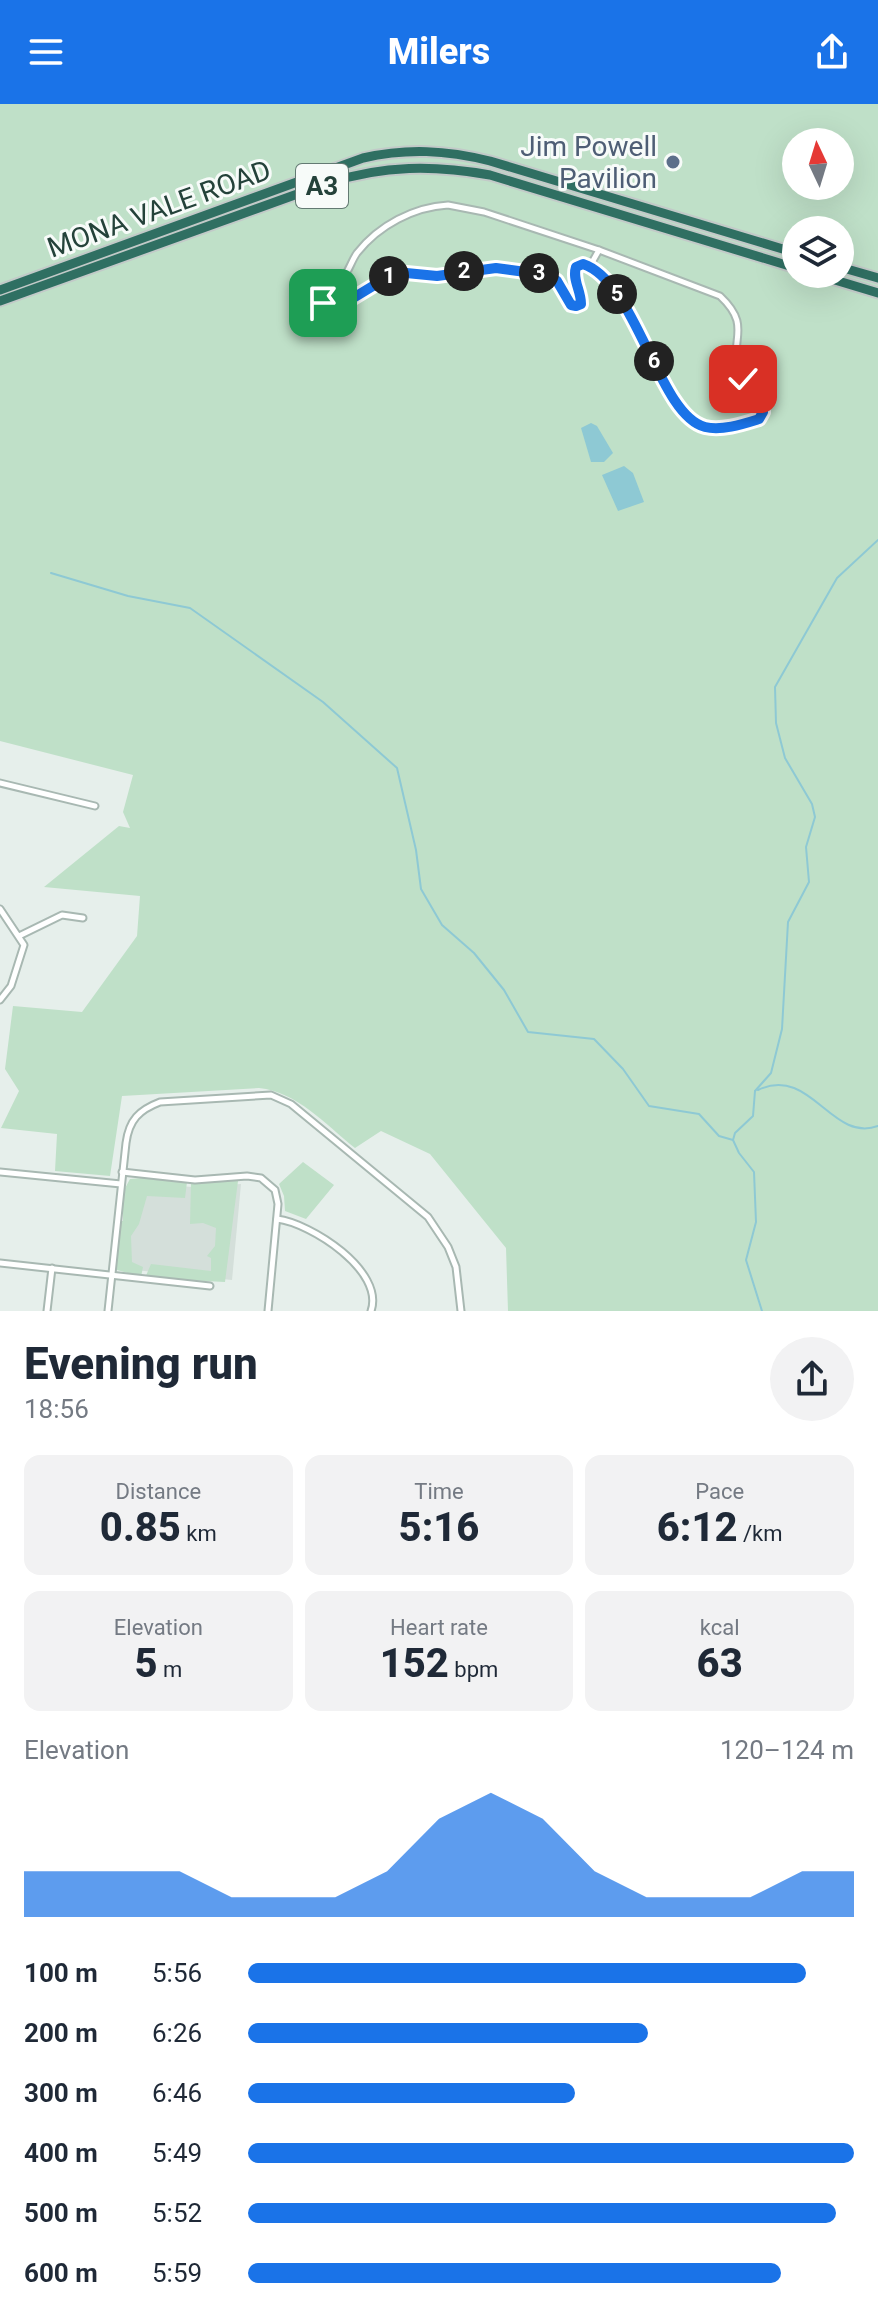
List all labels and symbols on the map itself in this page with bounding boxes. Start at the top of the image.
north arrow [782,128,854,200]
place label: Jim Powell Pavilion [520,130,657,195]
street label: MONA VALE ROAD [43,153,275,265]
marker: Jim Powell Pavilion [664,153,682,171]
road number: A3 [296,164,348,208]
pin: 2 [444,251,484,291]
pin: 3 [519,253,559,293]
pin: 1 [369,256,409,296]
pin [289,269,357,337]
pin: 5 [597,274,637,314]
pin: 6 [634,341,674,381]
pin [709,345,777,413]

